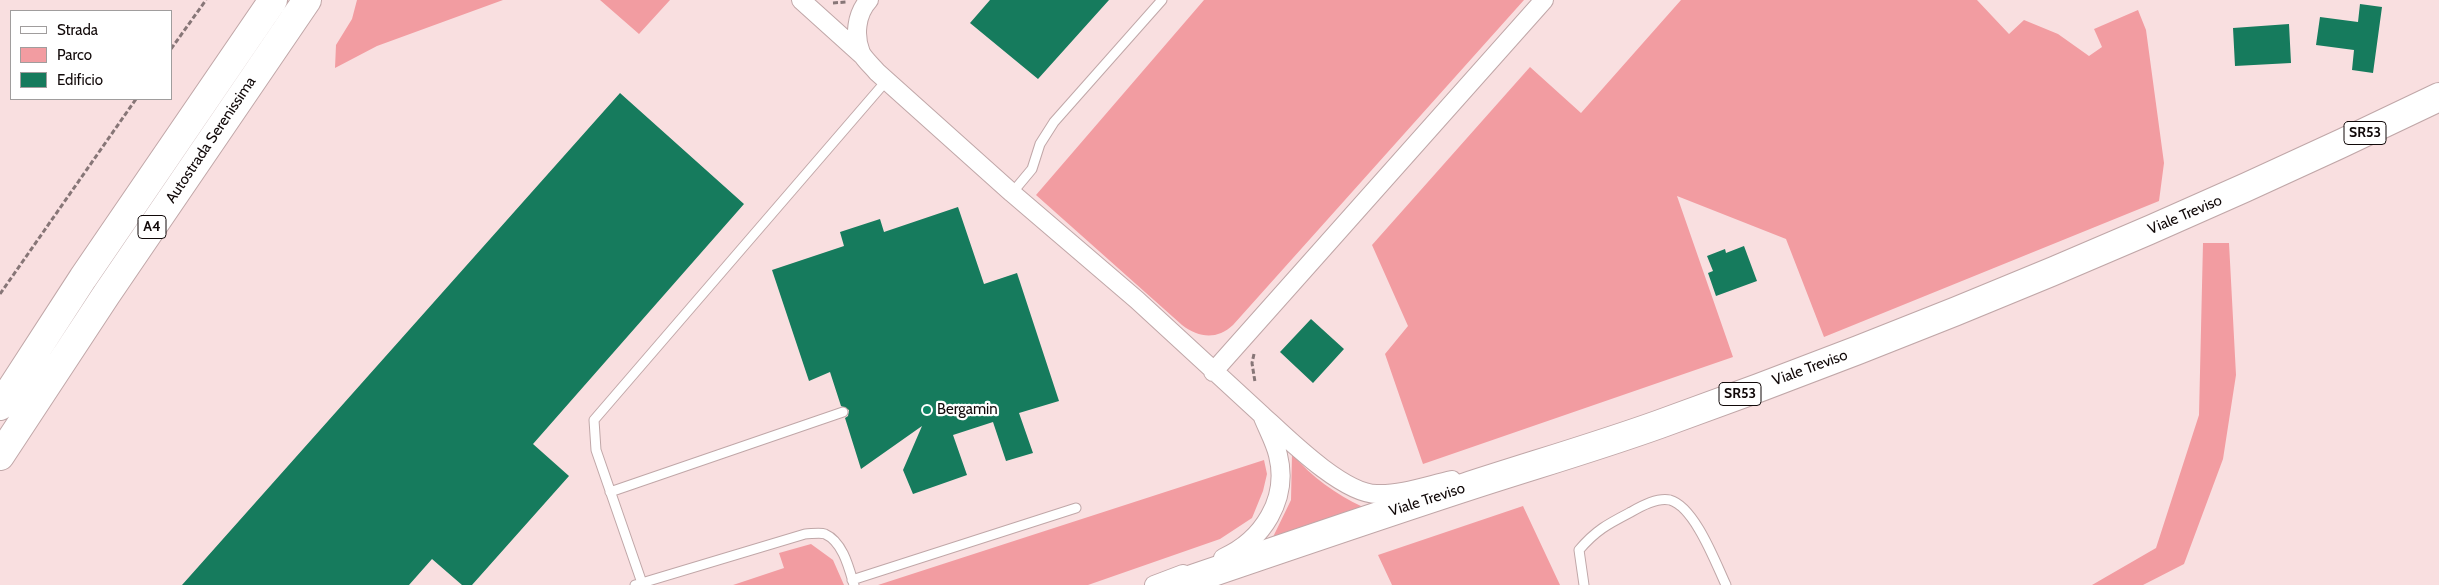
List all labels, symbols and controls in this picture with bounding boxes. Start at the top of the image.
legend [10,10,172,100]
text: Strada [57,21,98,39]
text: Parco [57,46,92,64]
text: Edificio [57,71,103,89]
street label: Autostrada Serenissima [162,73,260,207]
road number: SR53 [2344,122,2386,144]
street label: Viale Treviso [2145,191,2225,239]
road number: A4 [138,216,166,238]
street label: Viale Treviso [1770,346,1850,390]
road number: SR53 [1719,382,1761,406]
place label: Bergamin [937,401,998,419]
marker: Bergamin [921,404,933,416]
street label: Viale Treviso [1387,479,1467,521]

